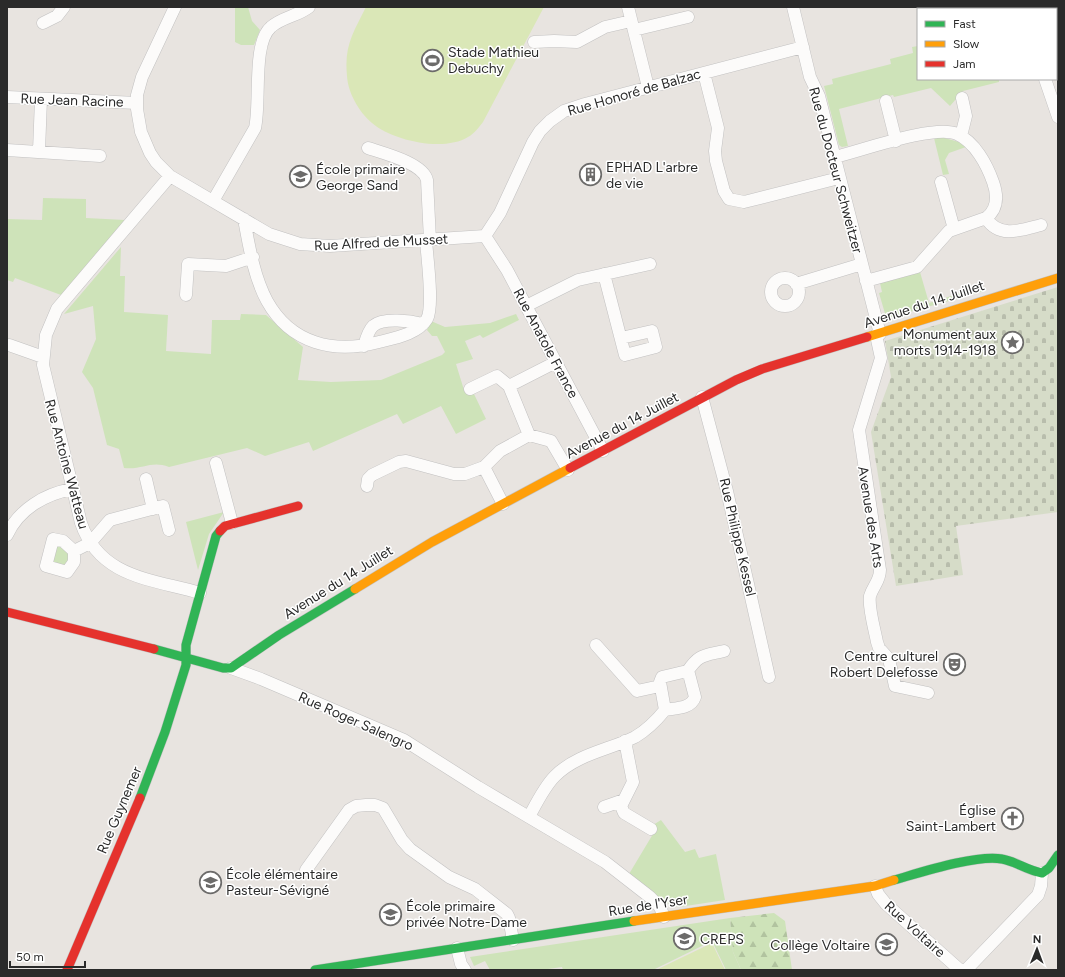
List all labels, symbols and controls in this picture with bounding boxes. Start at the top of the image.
legend [917,8,1057,80]
text: Fast [953,17,976,31]
text: Slow [953,37,980,51]
place label: Stade Mathieu Debuchy [448,44,539,77]
sports icon: Stade Mathieu Debuchy [419,47,445,73]
text: Jam [953,57,976,71]
street label: Rue Honoré de Balzac [566,65,703,120]
street label: Rue du Docteur Schweitzer [805,85,866,255]
street label: Rue Jean Racine [20,90,124,111]
place label: EPHAD L'arbre de vie [606,159,698,192]
place label: École primaire George Sand [316,161,405,194]
building icon: EPHAD L'arbre de vie [577,162,603,188]
school or university icon: École primaire George Sand [288,164,314,190]
street label: Rue Alfred de Musset [313,230,449,255]
street label: Avenue du 14 Juillet [862,277,986,332]
street label: Rue Anatole France [509,285,582,401]
place label: Monument aux morts 1914-1918 [894,326,996,359]
place icon: Monument aux morts 1914-1918 [999,329,1025,355]
street label: Avenue du 14 Juillet [563,388,682,462]
street label: Rue Antoine Watteau [41,397,92,531]
street label: Avenue des Arts [854,465,887,569]
street label: Rue Philippe Kessel [716,476,759,598]
street label: Avenue du 14 Juillet [281,542,396,623]
place label: Centre culturel Robert Delefosse [830,648,938,681]
theatre icon: Centre culturel Robert Delefosse [941,651,967,677]
street label: Rue Roger Salengro [296,688,416,754]
street label: Rue Guynemer [93,764,146,856]
place label: Église Saint-Lambert [906,802,996,835]
church icon: Église Saint-Lambert [999,805,1025,831]
place label: École élémentaire Pasteur-Sévigné [226,866,338,899]
school or university icon: École élémentaire Pasteur-Sévigné [198,869,224,895]
street label: Rue de l'Yser [607,891,689,920]
place label: École primaire privée Notre-Dame [406,898,527,931]
street label: Rue Voltaire [881,898,949,961]
school or university icon: École primaire privée Notre-Dame [378,901,404,927]
school or university icon: CREPS [672,926,698,952]
north arrow [1017,929,1057,969]
place label: CREPS [700,931,744,948]
school or university icon: Collège Voltaire [873,932,899,958]
text: N [1033,933,1042,946]
place label: Collège Voltaire [770,937,870,954]
scale bar [10,943,85,969]
text: 50 m [16,950,44,964]

